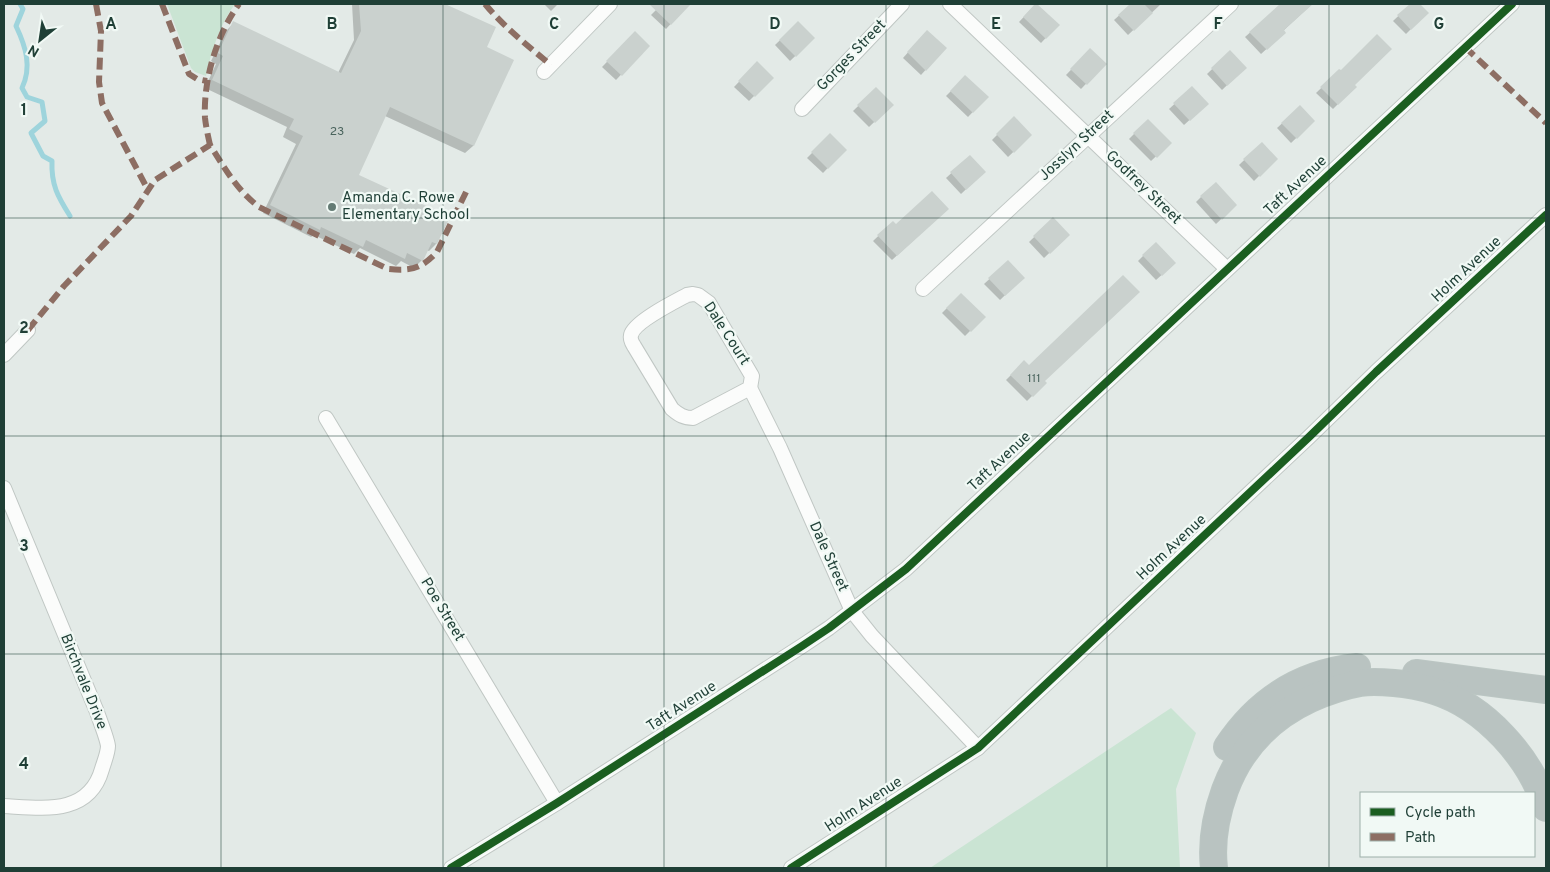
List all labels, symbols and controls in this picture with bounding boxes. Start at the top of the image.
north arrow [15,15,65,65]
text: A [105,15,117,35]
text: B [326,15,338,35]
text: C [549,15,559,35]
text: D [769,15,781,35]
text: E [991,15,1001,35]
text: F [1213,15,1223,35]
text: G [1434,15,1444,35]
street label: Gorges Street [813,16,891,96]
text: N [26,40,43,60]
text: 1 [21,101,27,121]
street label: Josslyn Street [1036,106,1118,186]
house number: 23 [330,124,344,140]
street label: Godfrey Street [1101,147,1185,229]
street label: Taft Avenue [1260,152,1332,220]
place label: Amanda C. Rowe Elementary School [342,189,469,225]
marker: Amanda C. Rowe Elementary School [326,201,338,213]
street label: Holm Avenue [1428,233,1506,307]
street label: Dale Court [698,299,754,369]
text: 2 [19,319,29,339]
house number: 111 [1027,371,1041,387]
street label: Taft Avenue [964,428,1036,496]
street label: Holm Avenue [1133,511,1211,585]
street label: Dale Street [804,519,852,595]
text: 3 [19,537,29,557]
street label: Poe Street [416,575,468,645]
street label: Birchvale Drive [55,631,111,733]
street label: Taft Avenue [643,677,721,737]
text: 4 [19,755,29,775]
street label: Holm Avenue [822,773,906,837]
legend [1360,792,1535,857]
text: Cycle path [1405,804,1476,823]
text: Path [1405,829,1436,848]

